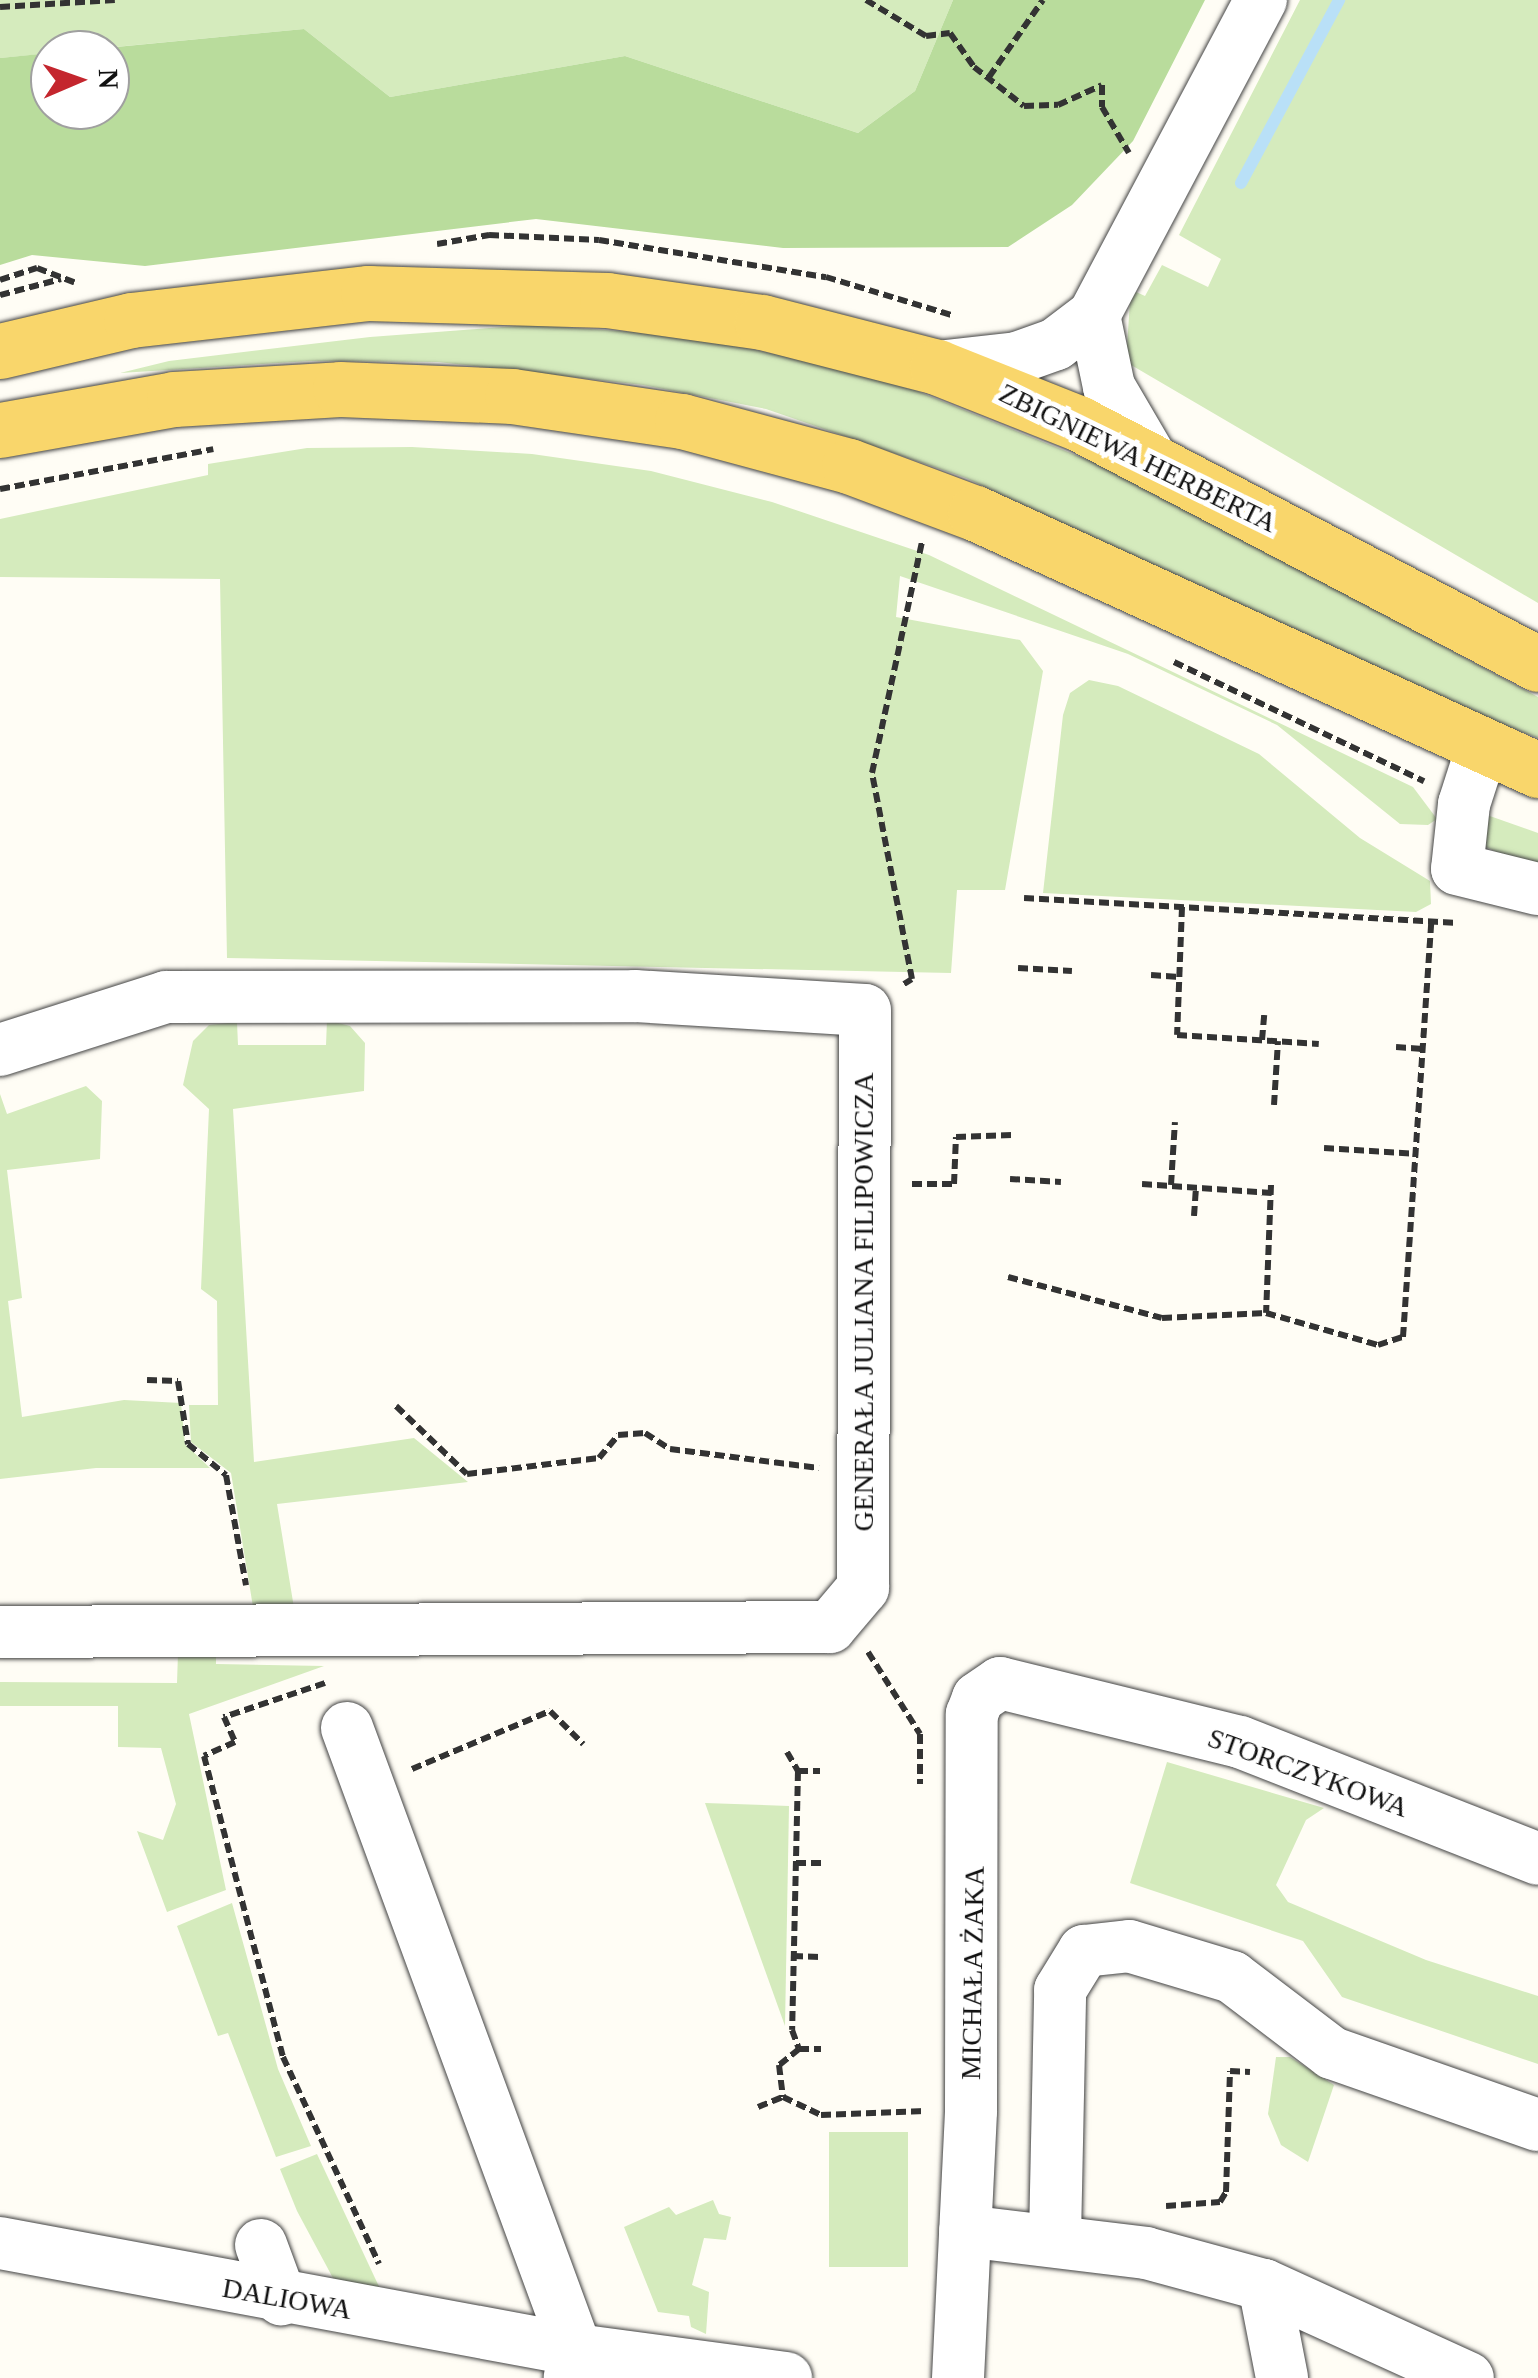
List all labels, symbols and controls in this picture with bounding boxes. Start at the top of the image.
north arrow [30,30,130,130]
text: N [93,68,124,90]
street label: ZBIGNIEWA HERBERTA [993,376,1283,540]
street label: GENERAŁA JULIANA FILIPOWICZA [847,1071,881,1533]
street label: STORCZYKOWA [1203,1721,1413,1825]
street label: MICHAŁA ŻAKA [954,1865,992,2081]
street label: DALIOWA [220,2271,354,2327]

